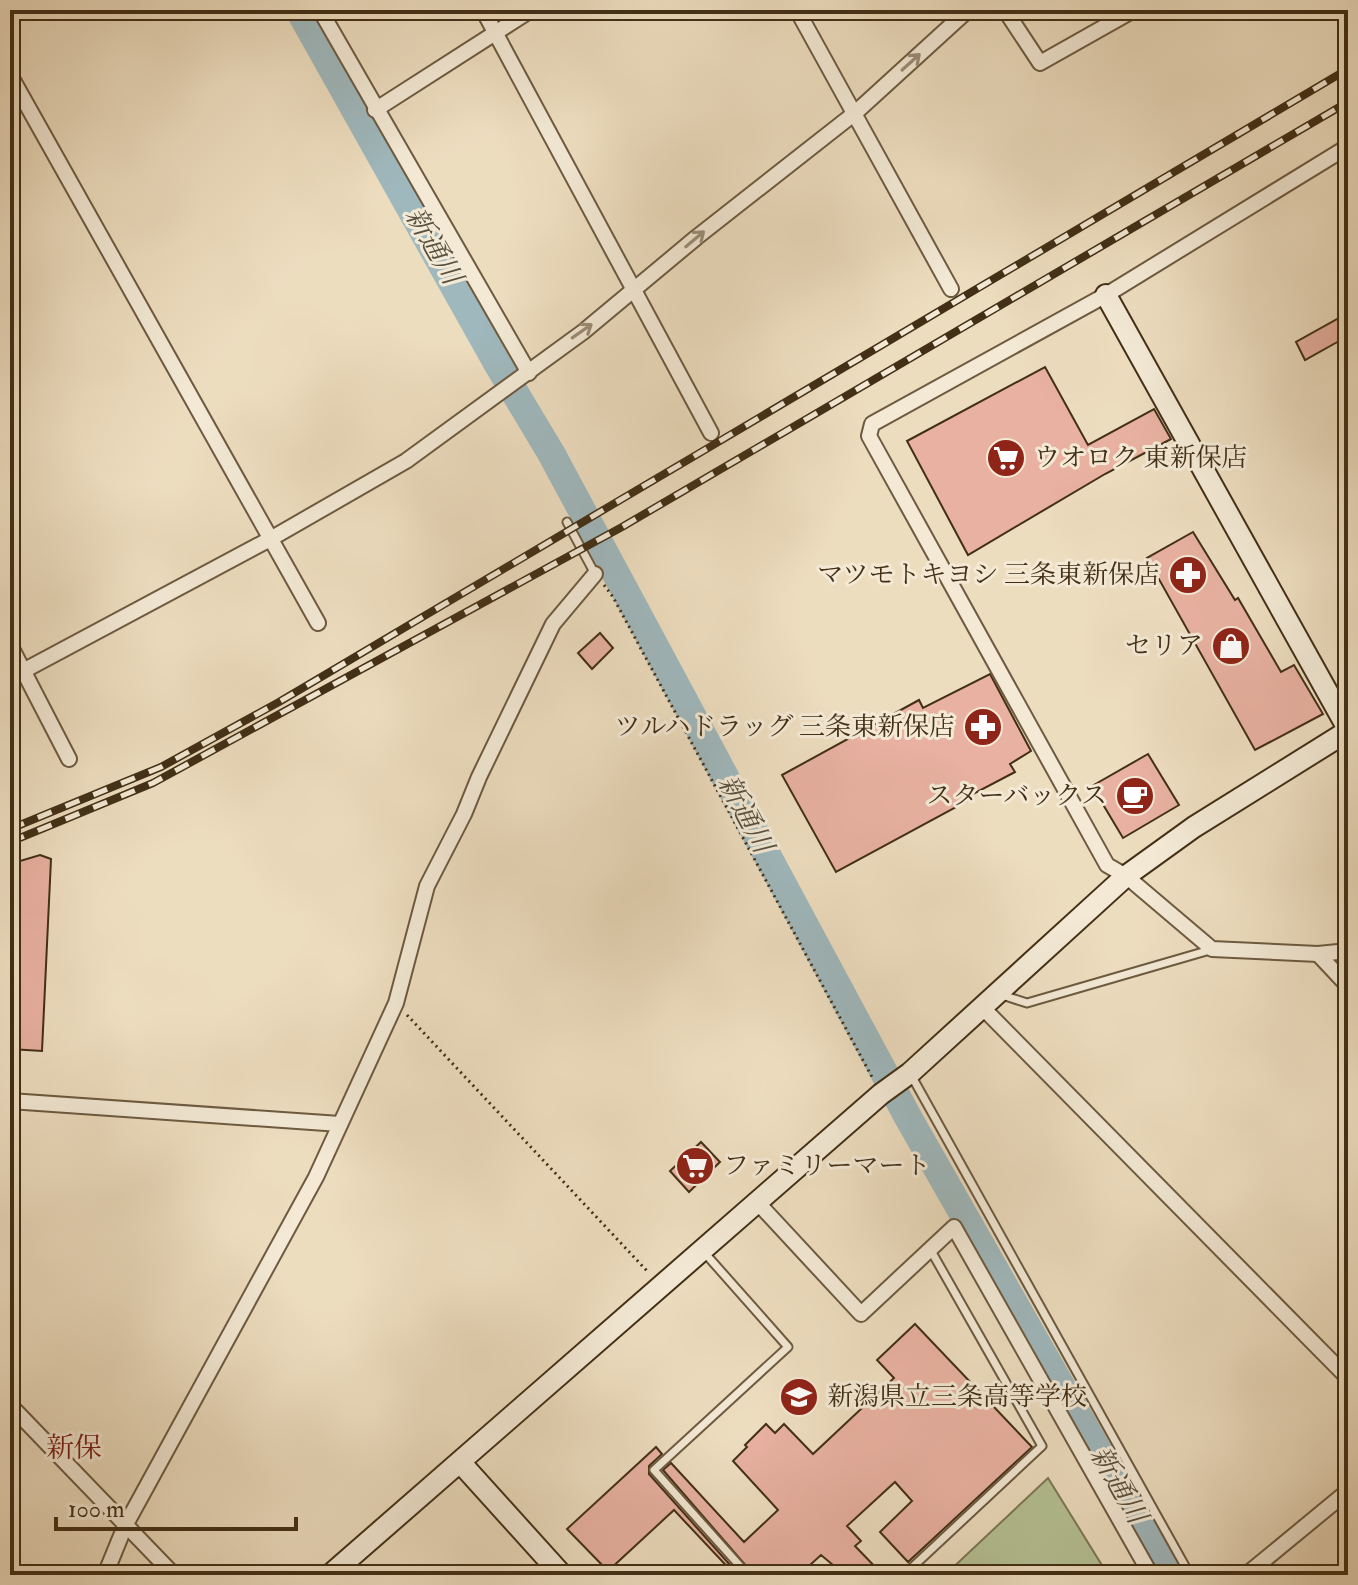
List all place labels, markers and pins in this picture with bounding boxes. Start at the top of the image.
supermarket icon: ウオロク 東新保店 [985,437,1027,479]
place label: ウオロク 東新保店 [1034,442,1247,474]
pharmacy icon: マツモトキヨシ 三条東新保店 [1167,554,1209,596]
place label: マツモトキヨシ 三条東新保店 [817,559,1160,591]
shop icon: セリア [1210,625,1252,667]
place label: セリア [1125,630,1203,662]
pharmacy icon: ツルハドラッグ 三条東新保店 [962,706,1004,748]
place label: ツルハドラッグ 三条東新保店 [614,711,955,743]
cafe icon: スターバックス [1114,775,1156,817]
place label: スターバックス [927,780,1107,812]
supermarket icon: ファミリーマート [674,1145,716,1187]
place label: ファミリーマート [723,1150,930,1182]
school or university icon: 新潟県立三条高等学校 [778,1376,820,1418]
place label: 新潟県立三条高等学校 [827,1381,1087,1413]

